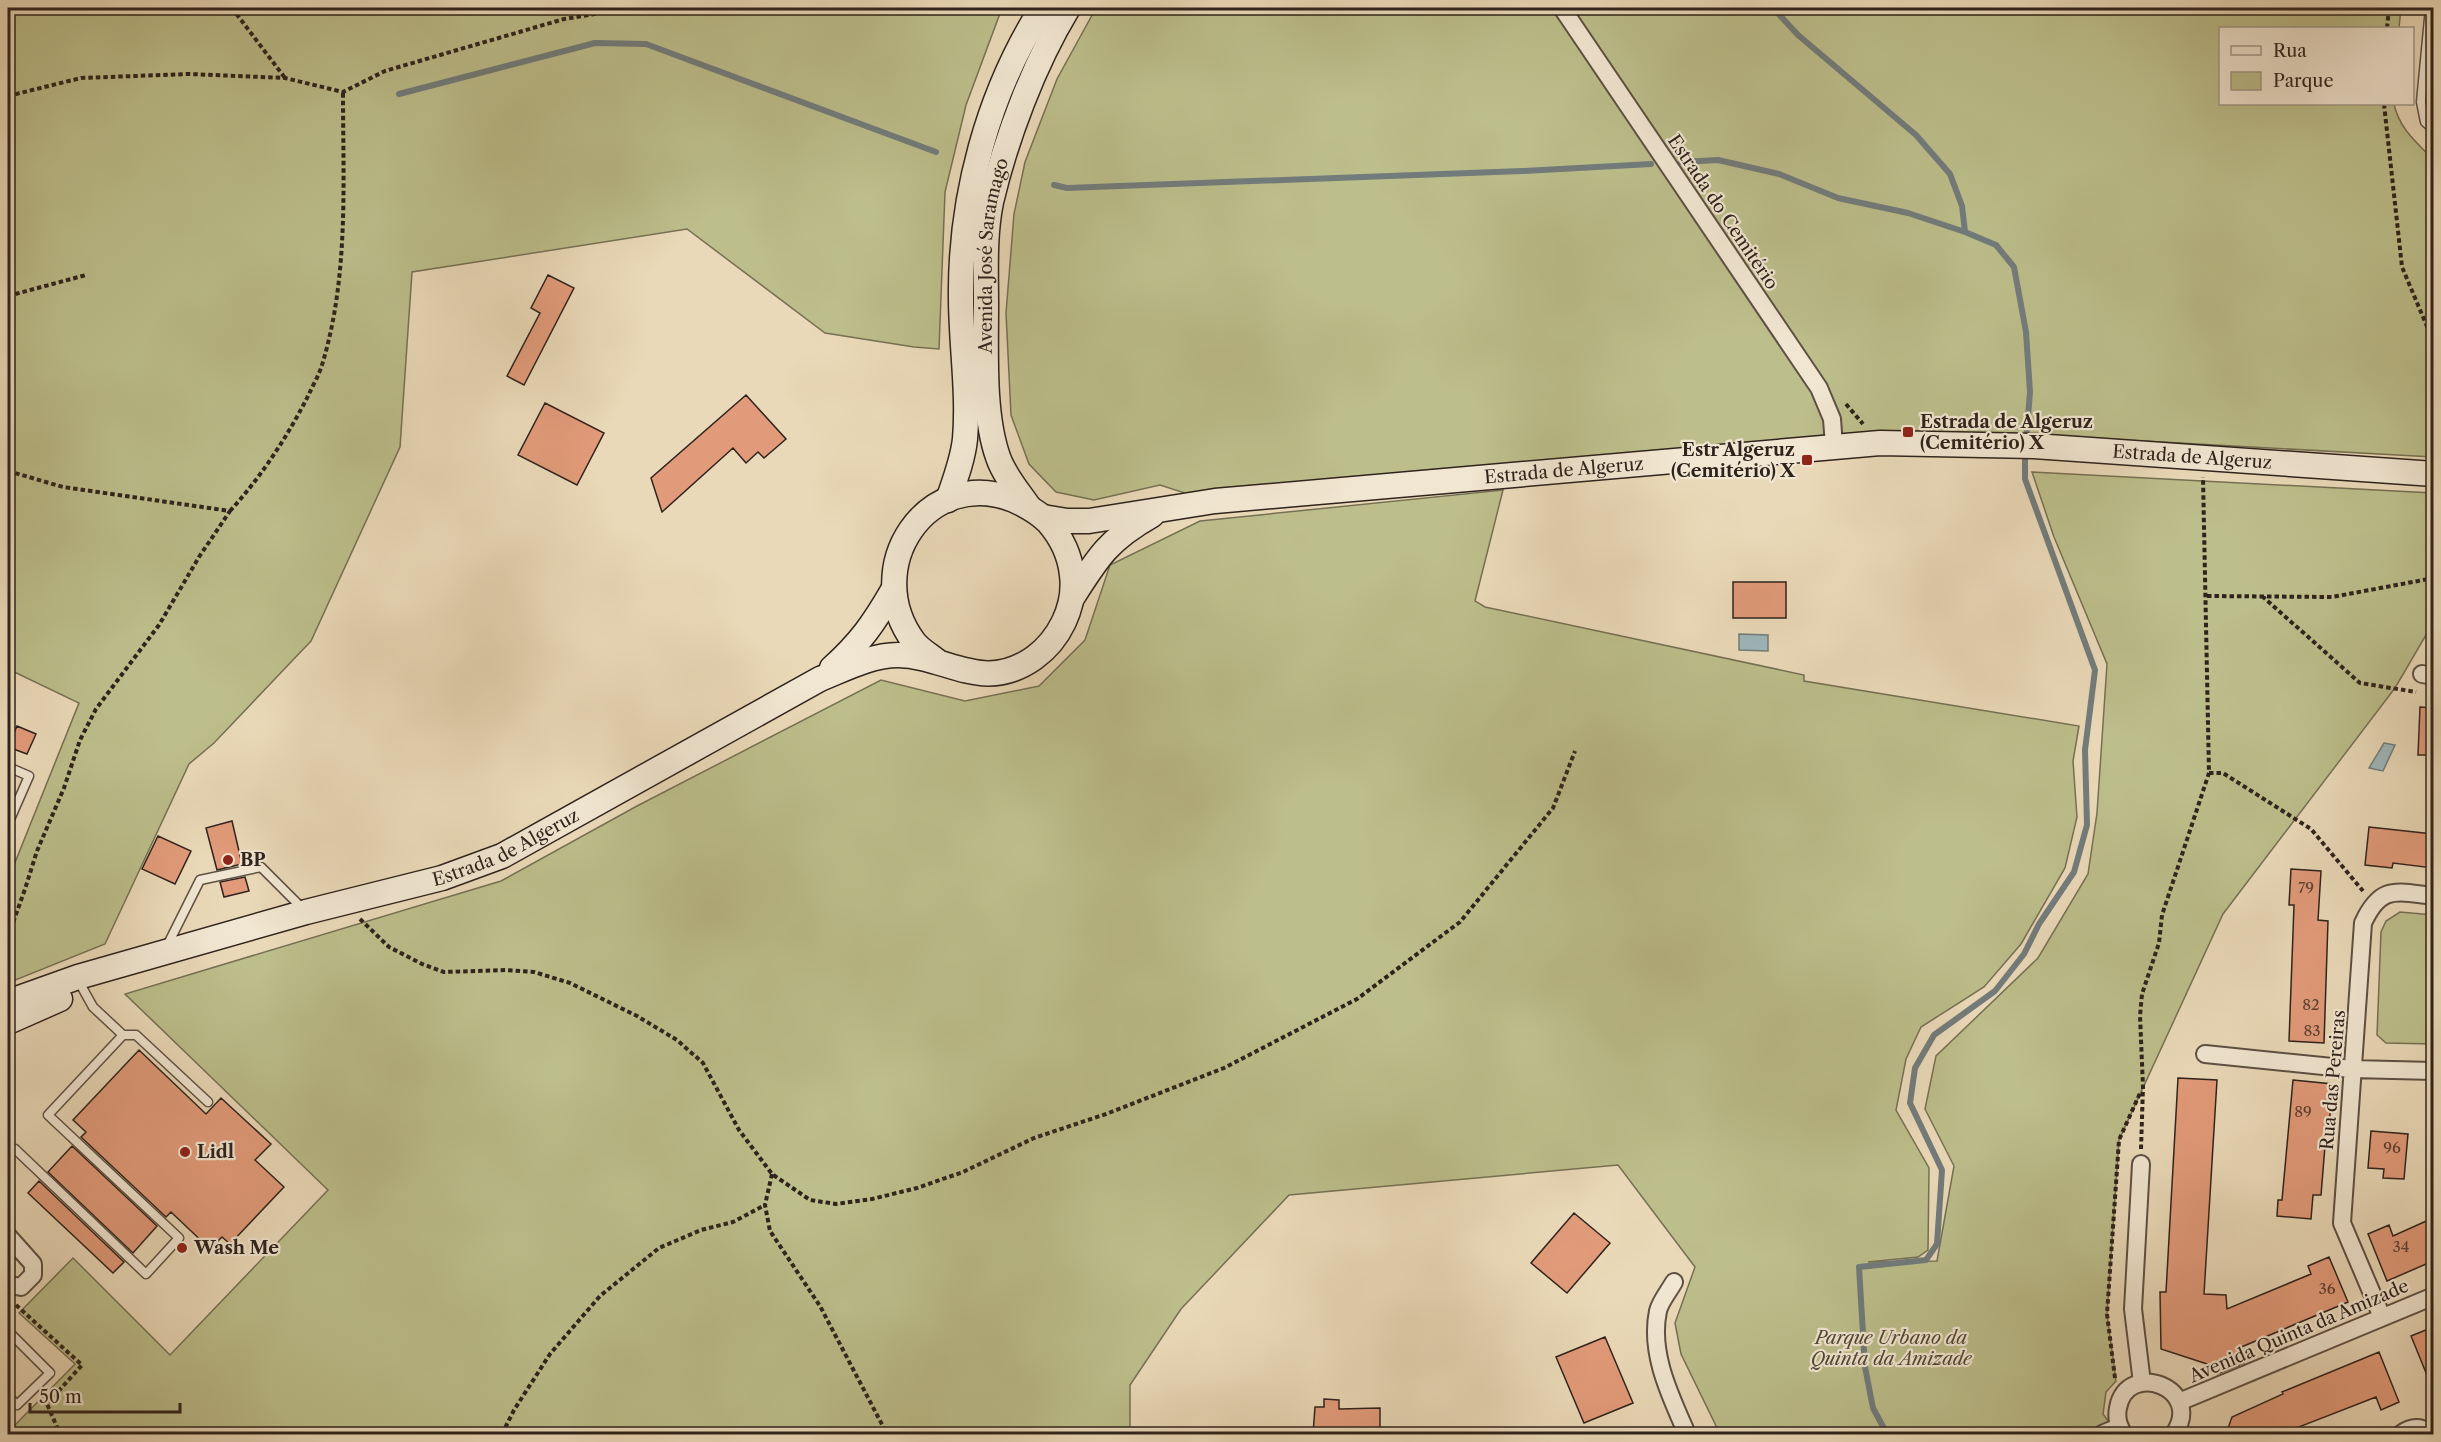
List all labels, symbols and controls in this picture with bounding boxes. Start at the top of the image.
legend [2219,27,2414,105]
text: Rua [2273,40,2307,62]
text: Parque [2273,70,2334,92]
street label: Estrada do Cemitério [1663,130,1783,294]
street label: Avenida José Saramago [975,155,1013,355]
place label: Estrada de Algeruz (Cemitério) X [1920,411,2093,454]
marker: Estrada de Algeruz (Cemitério) X [1901,425,1915,439]
place label: Estr Algeruz (Cemitério) X [1671,439,1796,482]
street label: Estrada de Algeruz [2112,441,2273,474]
street label: Estrada de Algeruz [1483,453,1644,488]
marker: Estr Algeruz (Cemitério) X [1800,453,1814,467]
street label: Estrada de Algeruz [430,804,583,891]
place label: BP [240,849,266,871]
marker: BP [221,853,235,867]
house number: 79 [2298,878,2314,897]
house number: 82 [2302,995,2320,1014]
street label: Rua das Pereiras [2316,1009,2350,1151]
house number: 83 [2303,1021,2321,1040]
house number: 89 [2294,1102,2312,1121]
house number: 96 [2383,1138,2401,1157]
place label: Lidl [197,1141,234,1163]
marker: Lidl [178,1145,192,1159]
place label: Wash Me [193,1237,279,1259]
house number: 34 [2393,1237,2409,1256]
marker: Wash Me [175,1241,189,1255]
street label: Avenida Quinta da Amizade [2185,1275,2412,1388]
house number: 36 [2318,1279,2336,1298]
park label: Parque Urbano da Quinta da Amizade [1810,1327,1973,1370]
scale bar [30,1376,180,1414]
text: 50 m [39,1386,82,1408]

